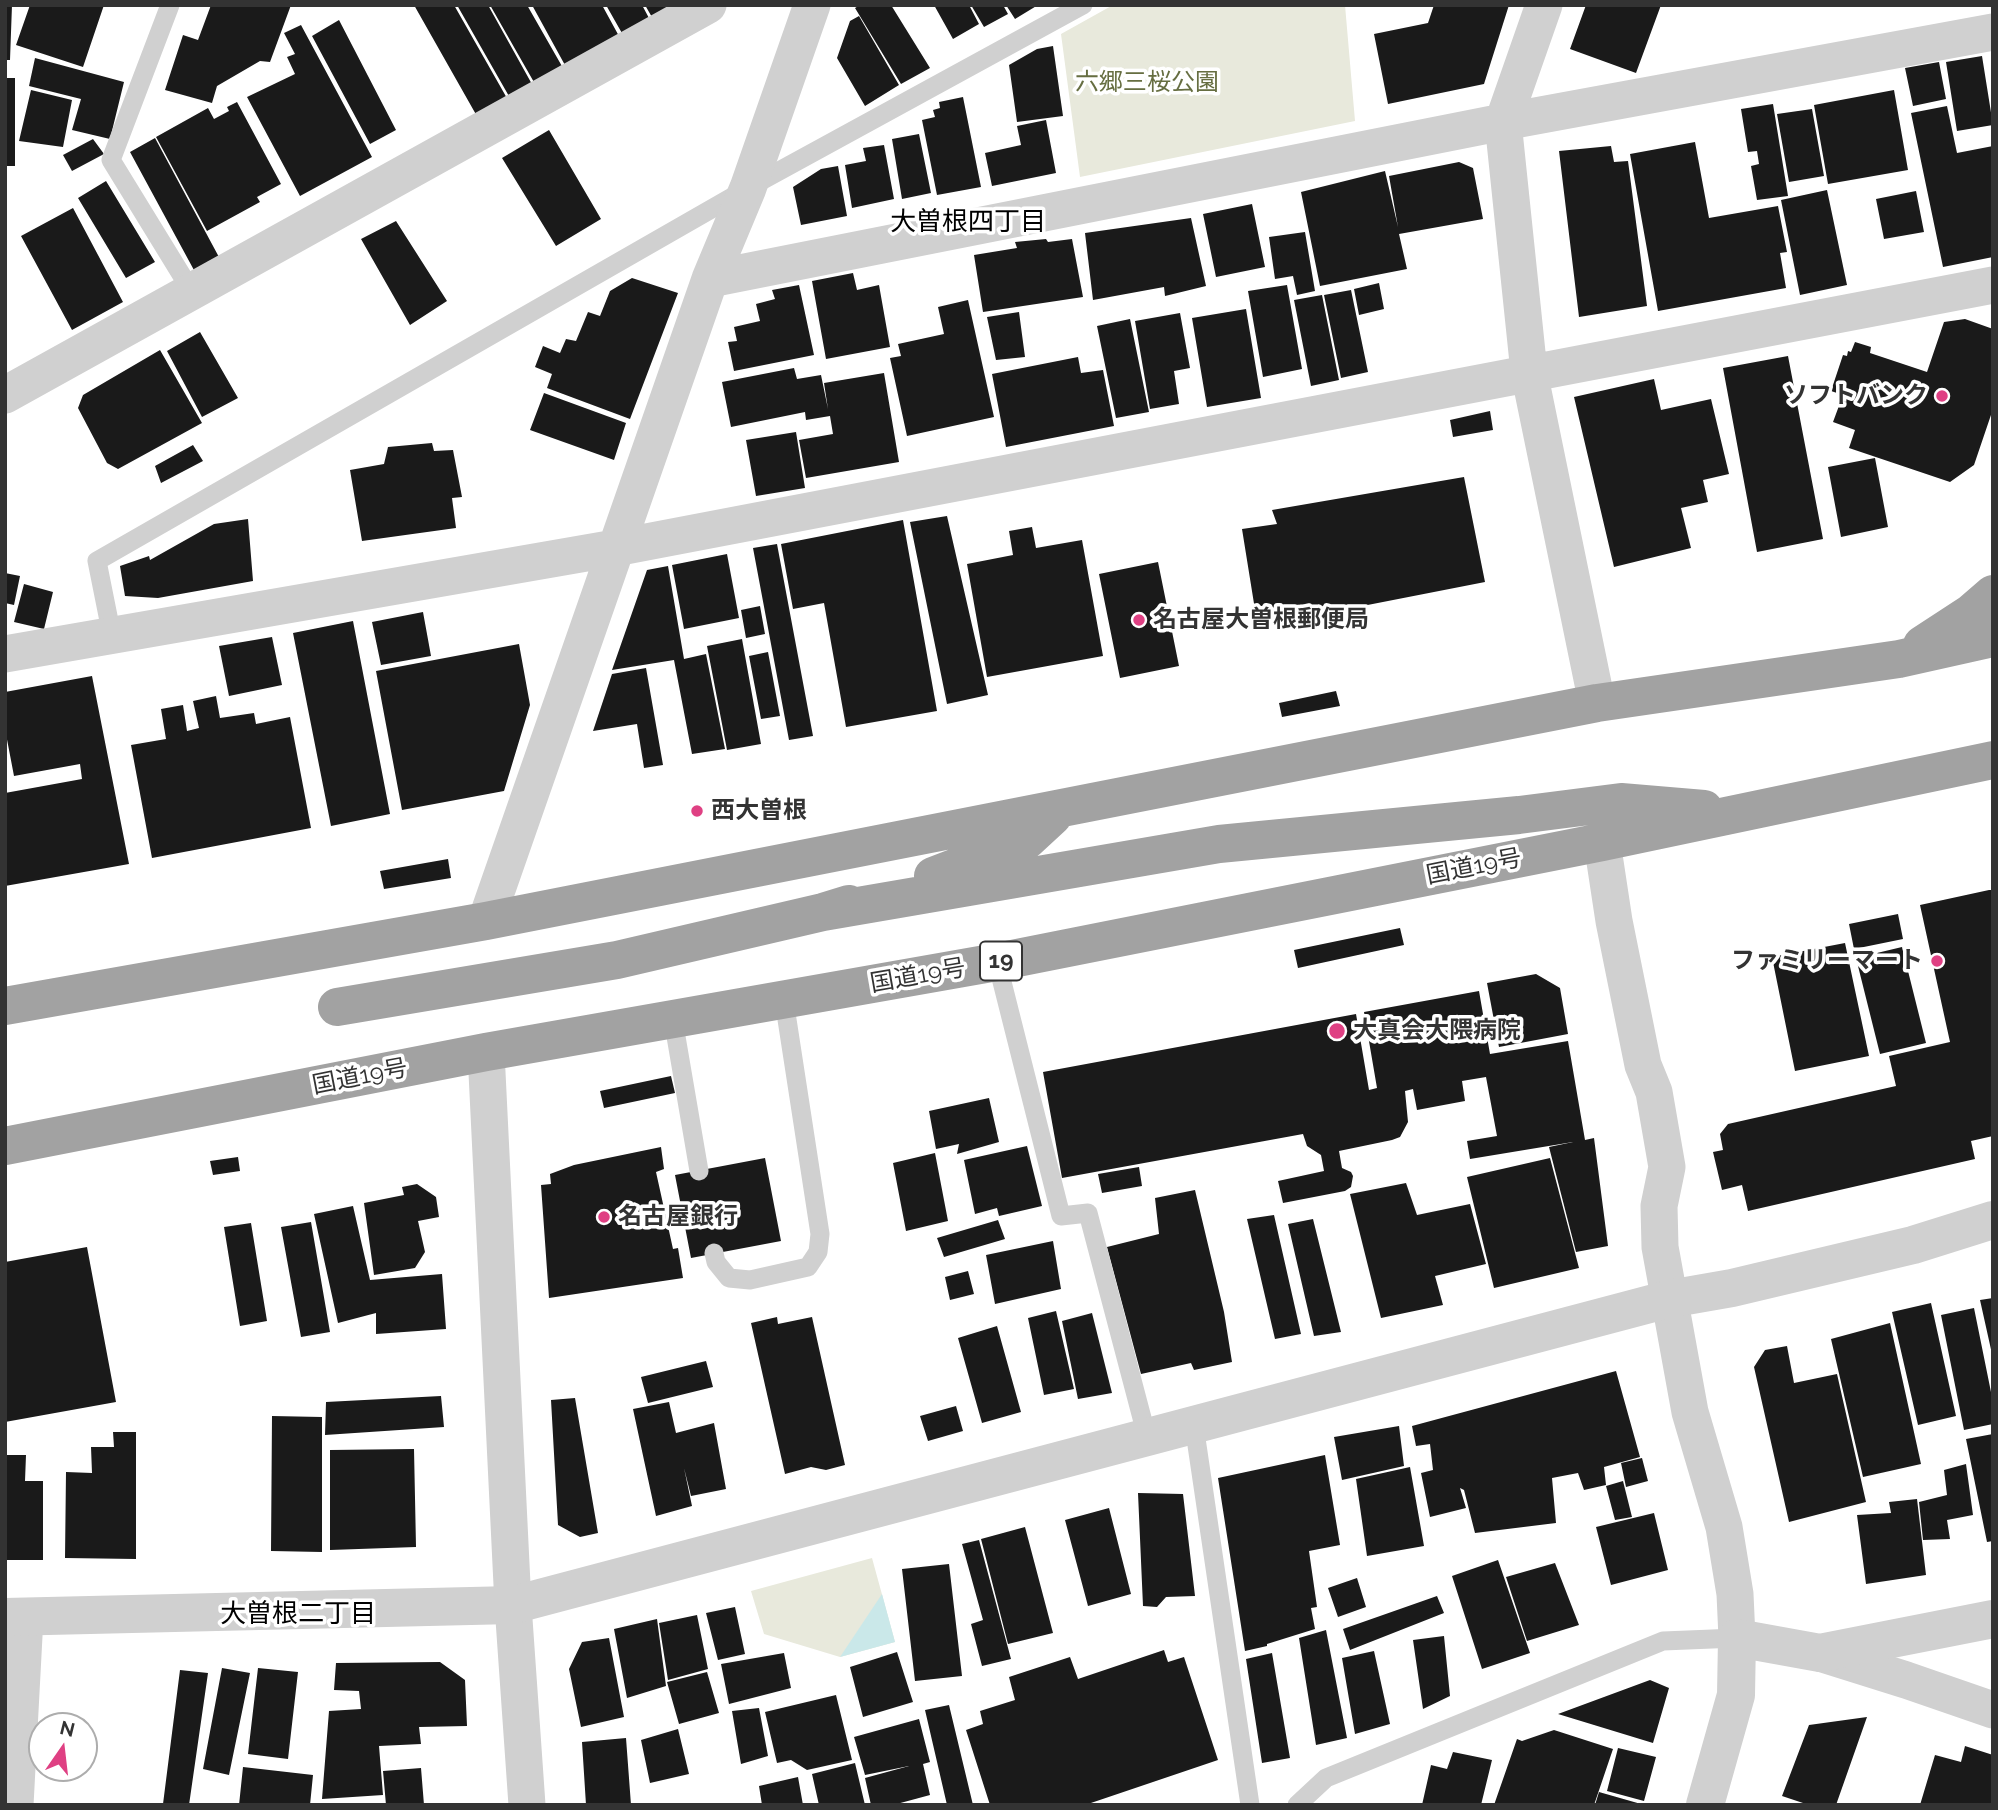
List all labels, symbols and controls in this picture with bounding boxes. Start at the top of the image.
park label: 六郷三桜公園 [1075,69,1219,97]
district label: 大曽根四丁目 [890,206,1046,238]
place label: ソフトバンク [1784,382,1928,410]
marker: ソフトバンク [1934,388,1950,404]
place label: 名古屋大曽根郵便局 [1153,606,1369,634]
marker: 名古屋大曽根郵便局 [1131,612,1147,628]
place label: 西大曽根 [711,797,807,825]
marker: 西大曽根 [689,803,705,819]
street label: 国道19号 [1424,844,1524,890]
road number: 19 [980,942,1022,980]
place label: ファミリーマート [1731,947,1923,975]
street label: 国道19号 [868,953,968,999]
marker: ファミリーマート [1929,953,1945,969]
place label: 大真会大隈病院 [1353,1017,1521,1045]
marker: 大真会大隈病院 [1327,1021,1347,1041]
street label: 国道19号 [310,1054,410,1100]
place label: 名古屋銀行 [618,1203,738,1231]
marker: 名古屋銀行 [596,1209,612,1225]
district label: 大曽根二丁目 [220,1598,376,1630]
north arrow [28,1712,98,1782]
text: N [58,1716,77,1741]

